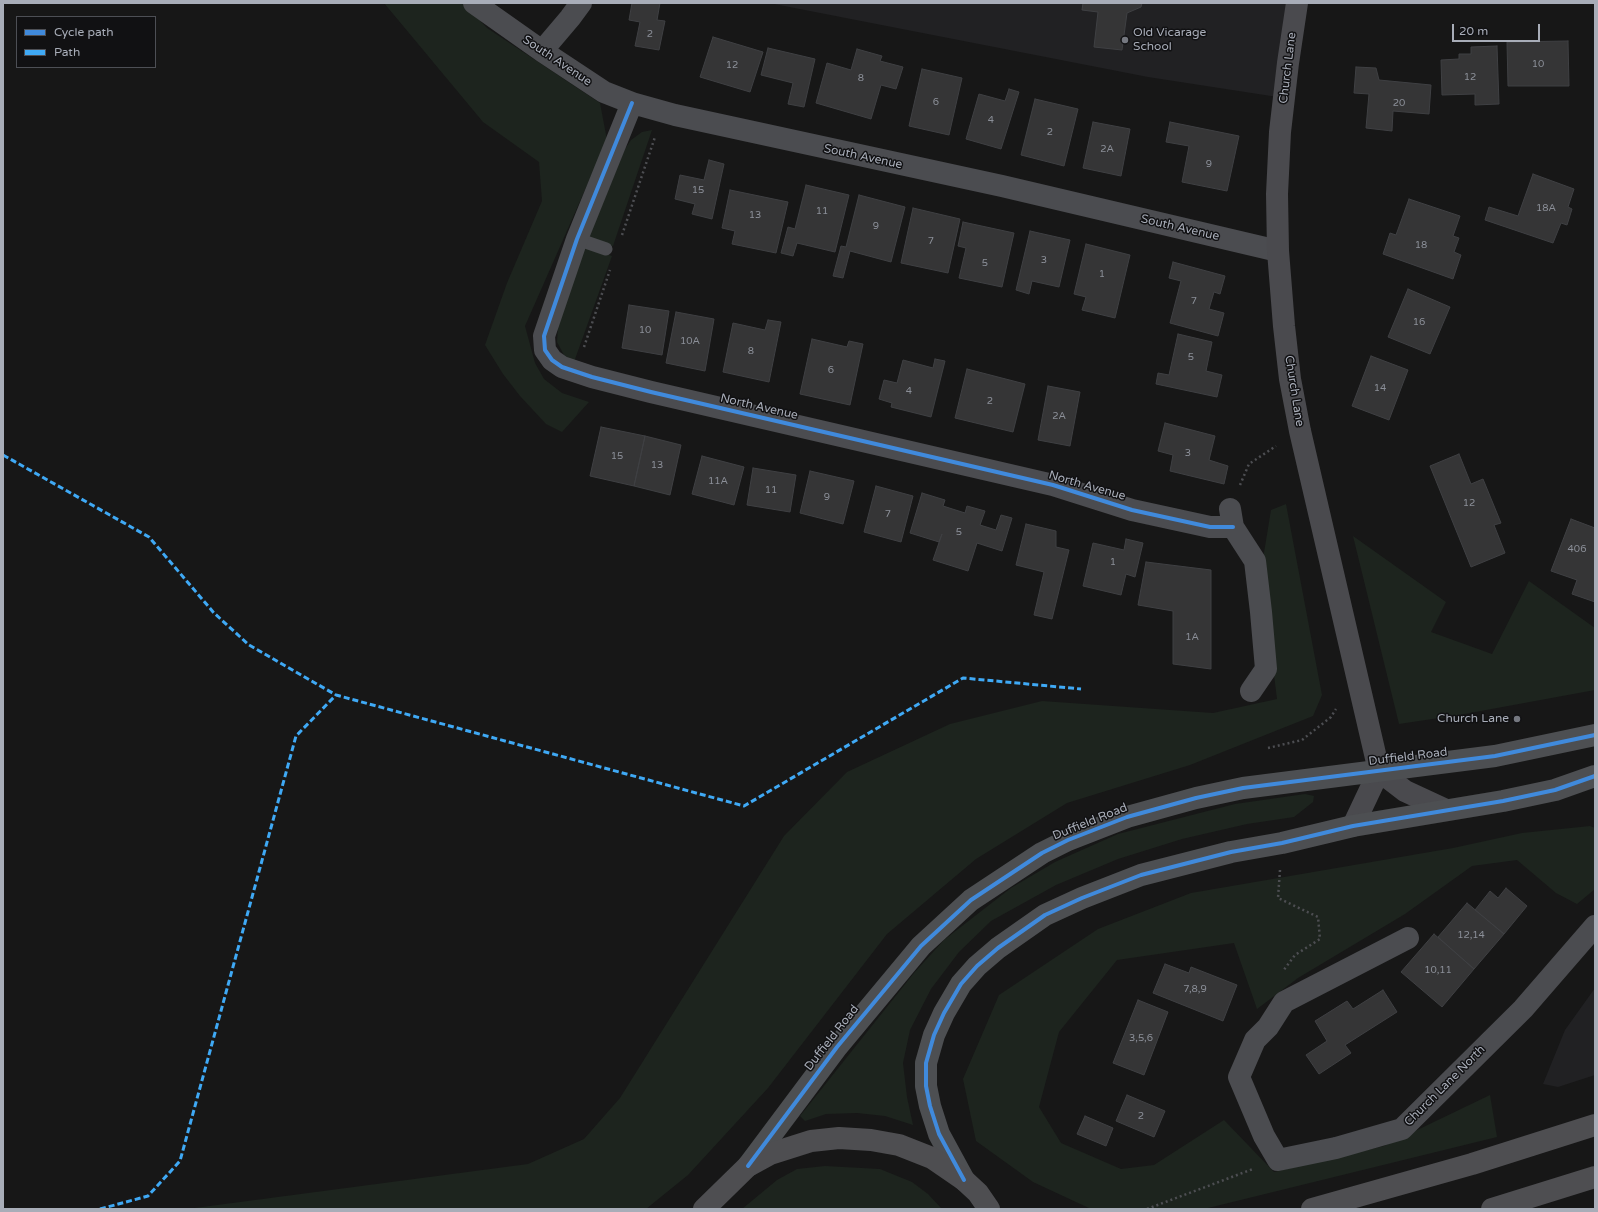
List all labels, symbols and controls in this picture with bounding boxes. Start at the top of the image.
legend [16,16,156,68]
scale bar [1454,16,1542,42]
text: 20 m [1459,24,1488,38]
text: Cycle path [54,25,113,39]
place label: Old Vicarage School [1133,26,1206,54]
house number: 2 [647,28,653,40]
street label: Church Lane [1276,31,1300,105]
street label: South Avenue [520,33,594,89]
marker: Old Vicarage School [1120,35,1130,45]
text: Path [54,45,80,59]
house number: 10 [1532,58,1544,70]
house number: 12 [726,59,738,71]
house number: 12 [1464,71,1476,83]
house number: 8 [858,72,864,84]
house number: 6 [933,96,939,108]
house number: 20 [1393,97,1405,109]
house number: 4 [988,114,994,126]
house number: 2 [1047,126,1053,138]
street label: South Avenue [822,142,904,172]
house number: 2A [1100,143,1114,155]
house number: 9 [1206,158,1212,170]
house number: 15 [692,184,704,196]
house number: 18A [1536,202,1556,214]
house number: 11 [816,205,828,217]
house number: 13 [749,209,761,221]
street label: South Avenue [1139,212,1221,244]
house number: 9 [873,220,879,232]
house number: 7 [928,235,934,247]
house number: 18 [1415,239,1427,251]
house number: 3 [1041,254,1047,266]
house number: 5 [982,257,988,269]
house number: 1 [1099,268,1105,280]
house number: 7 [1191,295,1197,307]
house number: 16 [1413,316,1425,328]
house number: 10 [639,324,651,336]
house number: 10A [680,335,700,347]
house number: 8 [748,345,754,357]
house number: 5 [1188,351,1194,363]
street label: Church Lane [1281,354,1307,428]
house number: 6 [828,364,834,376]
house number: 14 [1374,382,1386,394]
house number: 4 [906,385,912,397]
street label: North Avenue [719,391,799,423]
house number: 2 [987,395,993,407]
house number: 2A [1052,410,1066,422]
house number: 3 [1185,447,1191,459]
house number: 15 [611,450,623,462]
house number: 13 [651,459,663,471]
street label: North Avenue [1047,468,1127,504]
house number: 11A [708,475,728,487]
house number: 11 [765,484,777,496]
house number: 9 [824,491,830,503]
house number: 12 [1463,497,1475,509]
house number: 7 [885,508,891,520]
house number: 5 [956,526,962,538]
house number: 406 [1568,543,1586,555]
house number: 1 [1110,556,1116,568]
house number: 1A [1185,631,1199,643]
place label: Church Lane [1437,712,1509,726]
marker: Church Lane [1512,714,1522,724]
street label: Duffield Road [1368,745,1448,769]
street label: Duffield Road [1051,800,1129,844]
house number: 12,14 [1457,929,1485,941]
house number: 10,11 [1424,964,1452,976]
house number: 7,8,9 [1183,983,1207,995]
street label: Duffield Road [802,1002,862,1074]
house number: 3,5,6 [1129,1032,1153,1044]
street label: Church Lane North [1402,1043,1488,1129]
house number: 2 [1138,1110,1144,1122]

